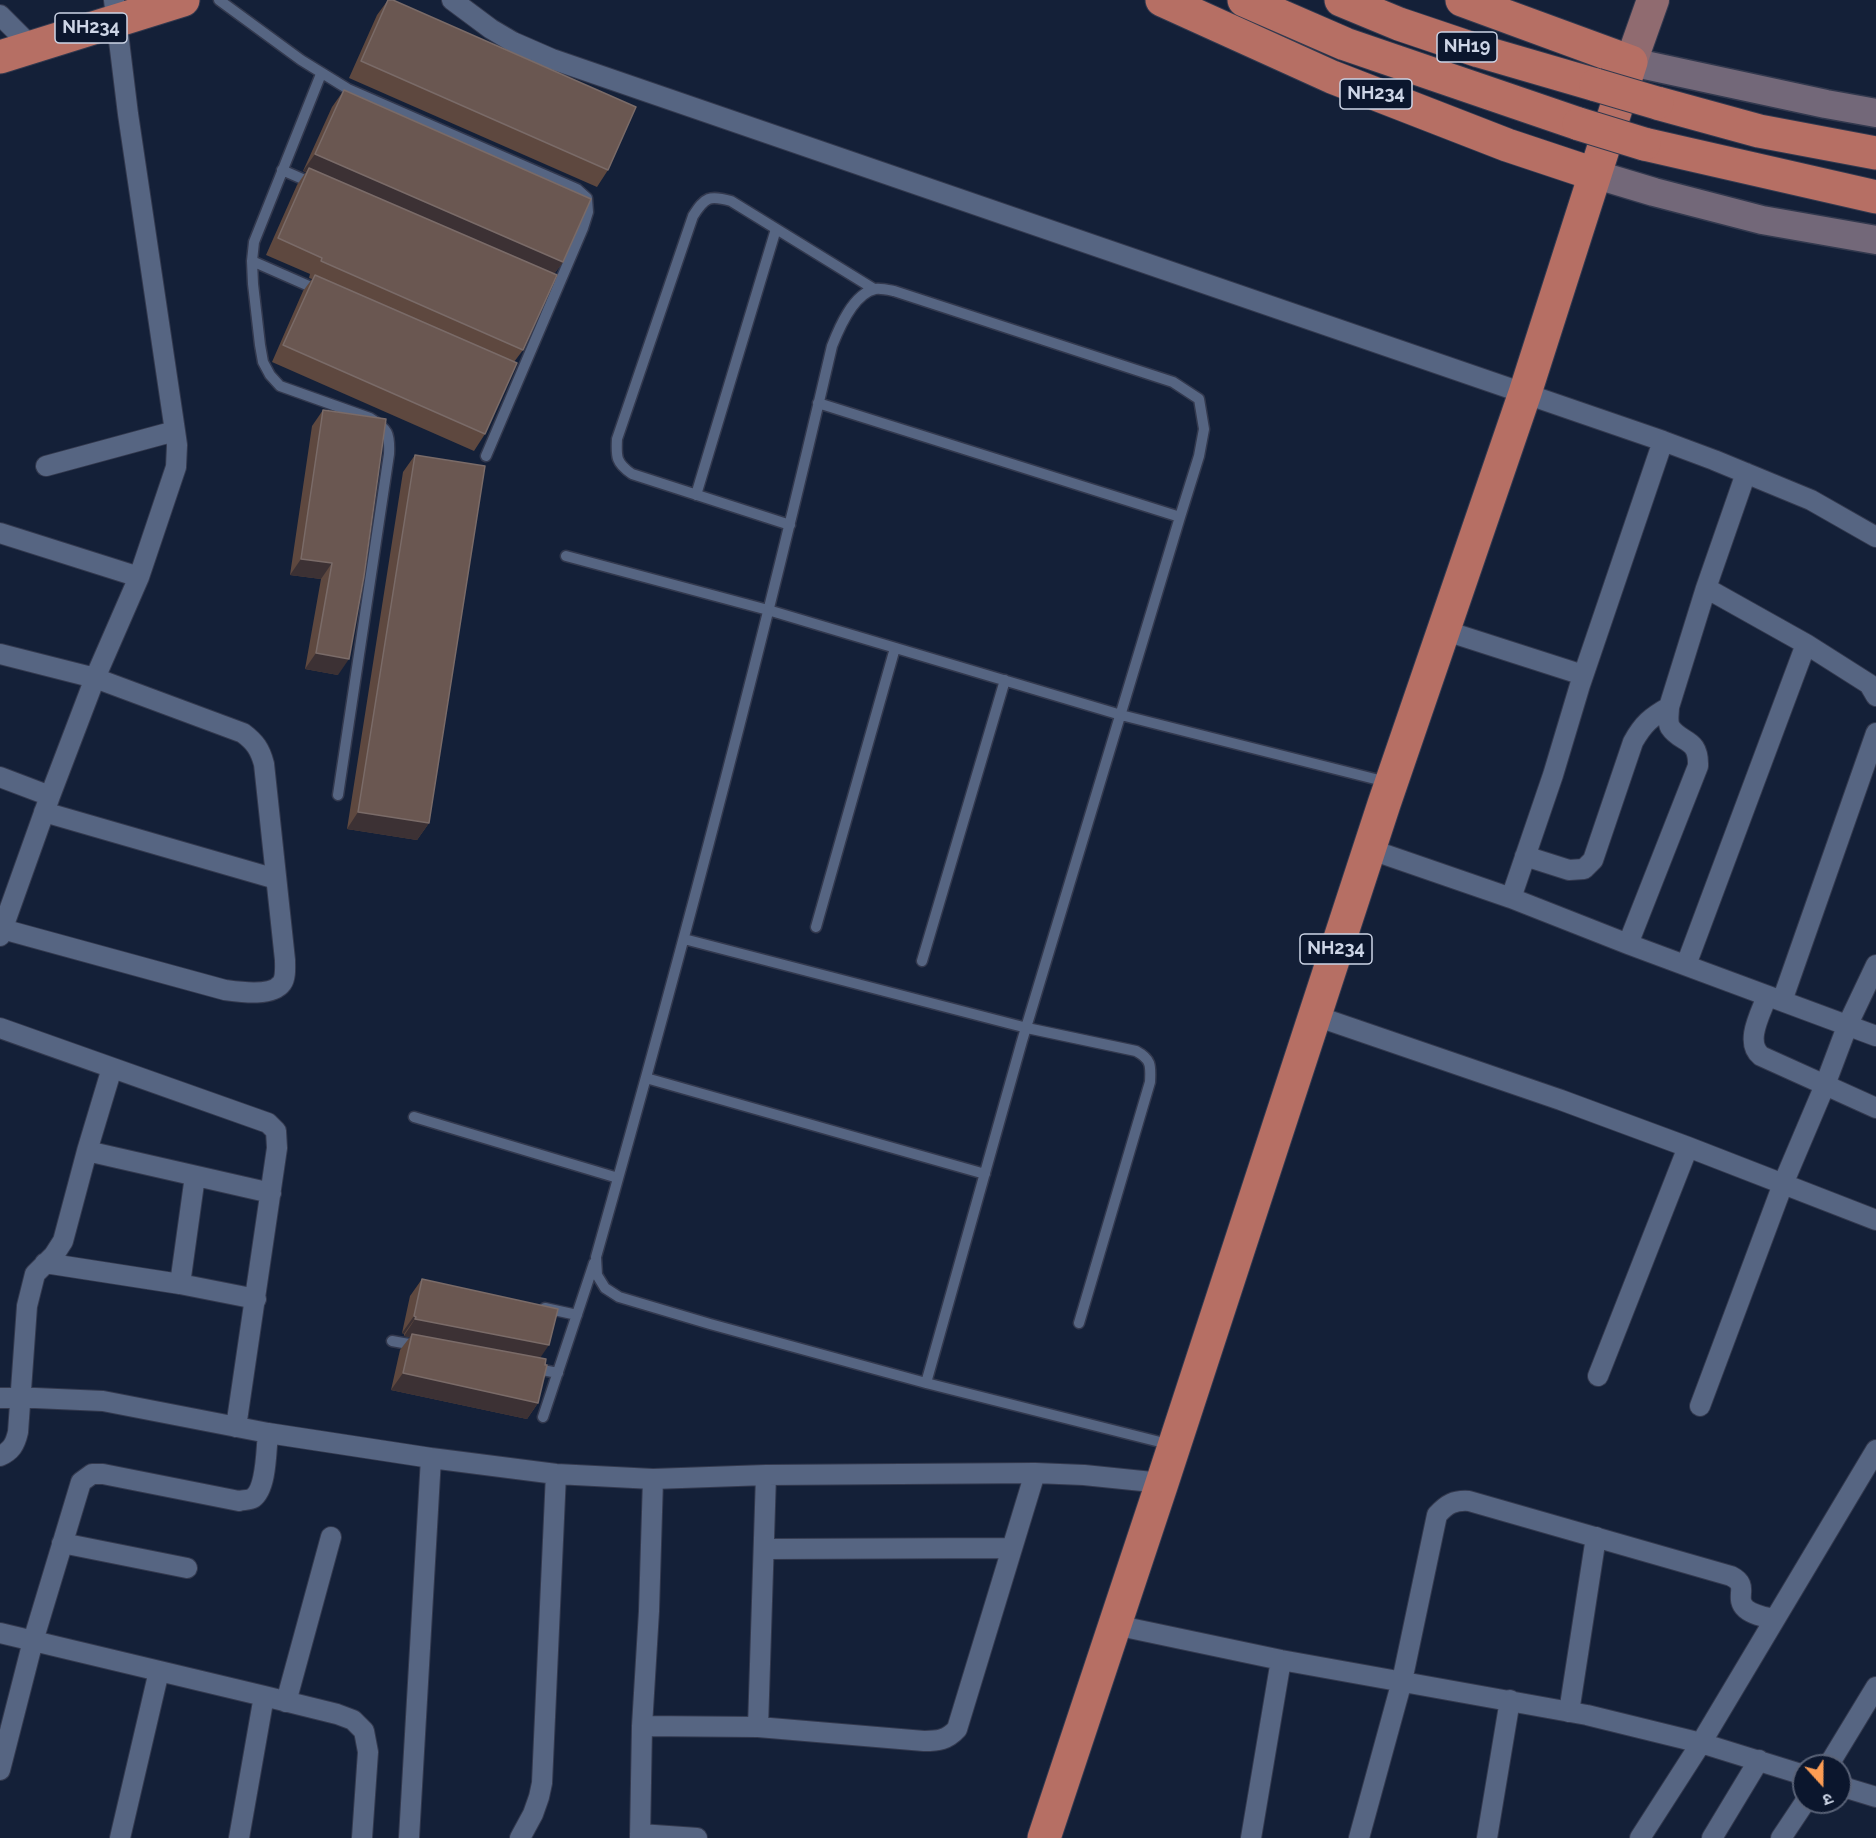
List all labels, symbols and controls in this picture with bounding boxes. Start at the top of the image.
road number: NH234 [55,13,127,43]
road number: NH19 [1437,32,1497,62]
road number: NH234 [1340,79,1412,109]
road number: NH234 [1300,934,1372,964]
north arrow [1792,1754,1852,1814]
text: उ [1820,1789,1836,1810]

